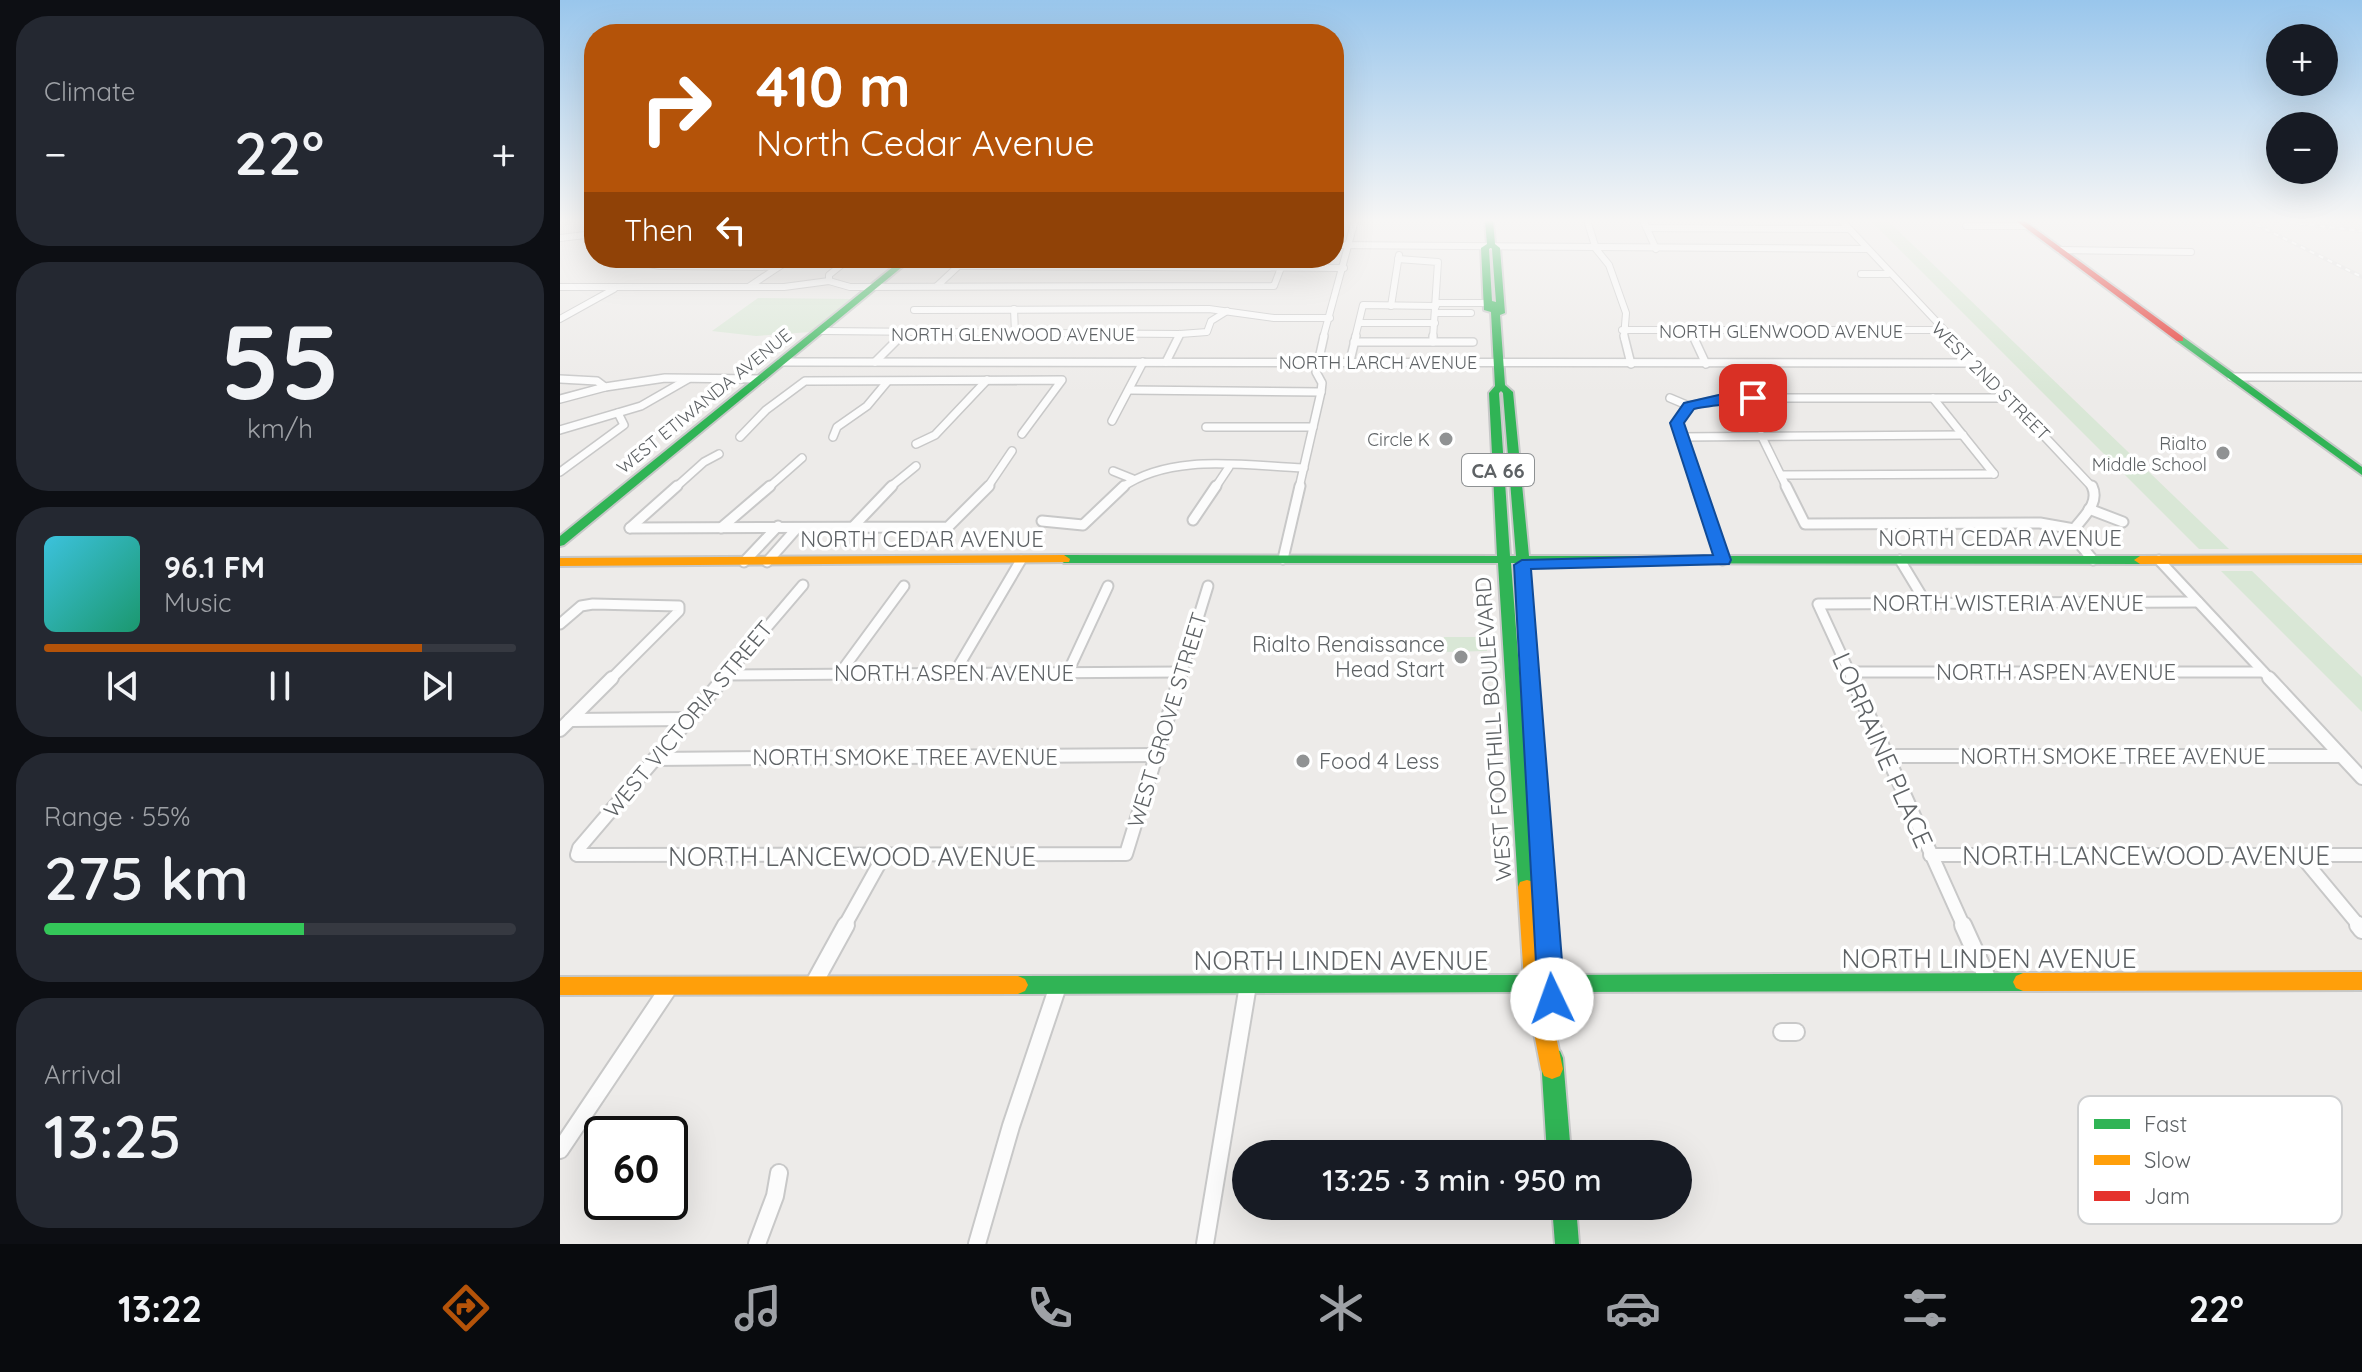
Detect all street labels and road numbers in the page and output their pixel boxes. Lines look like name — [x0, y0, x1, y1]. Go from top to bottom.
street label: WEST 2ND STREET — [1927, 317, 2055, 445]
street label: NORTH GLENWOOD AVENUE — [1659, 320, 1903, 343]
street label: WEST ETIWANDA AVENUE — [612, 323, 796, 479]
street label: NORTH GLENWOOD AVENUE — [891, 323, 1135, 346]
street label: NORTH LARCH AVENUE — [1279, 351, 1477, 374]
road number: CA 66 — [1462, 454, 1534, 486]
street label: NORTH CEDAR AVENUE — [1878, 524, 2122, 552]
street label: NORTH CEDAR AVENUE — [800, 525, 1044, 553]
street label: WEST FOOTHILL BOULEVARD — [1468, 576, 1518, 882]
street label: NORTH WISTERIA AVENUE — [1872, 589, 2144, 617]
street label: WEST GROVE STREET — [1121, 609, 1213, 831]
street label: WEST VICTORIA STREET — [597, 615, 779, 823]
street label: LORRAINE PLACE — [1825, 647, 1941, 853]
street label: NORTH ASPEN AVENUE — [1936, 658, 2176, 686]
street label: NORTH ASPEN AVENUE — [834, 659, 1074, 687]
street label: NORTH SMOKE TREE AVENUE — [1960, 742, 2266, 770]
street label: NORTH SMOKE TREE AVENUE — [752, 743, 1058, 771]
street label: NORTH LANCEWOOD AVENUE — [1962, 839, 2330, 872]
street label: NORTH LANCEWOOD AVENUE — [668, 840, 1036, 873]
street label: NORTH LINDEN AVENUE — [1842, 942, 2136, 975]
street label: NORTH LINDEN AVENUE — [1194, 944, 1488, 977]

